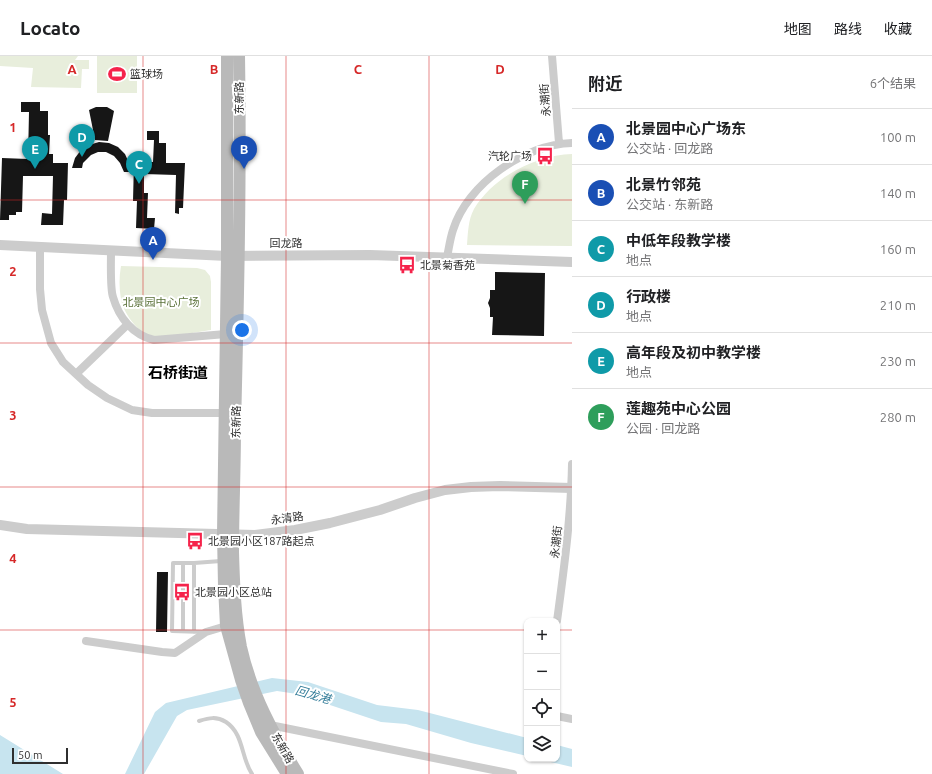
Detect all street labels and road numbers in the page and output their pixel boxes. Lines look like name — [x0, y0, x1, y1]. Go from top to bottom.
street label: 东新路 — [233, 82, 245, 115]
street label: 永潮街 — [538, 83, 552, 117]
street label: 回龙路 — [270, 237, 303, 249]
street label: 东新路 — [230, 405, 242, 439]
street label: 永清路 — [270, 510, 304, 526]
street label: 永潮街 — [548, 525, 564, 559]
street label: 东新路 — [270, 731, 296, 765]

